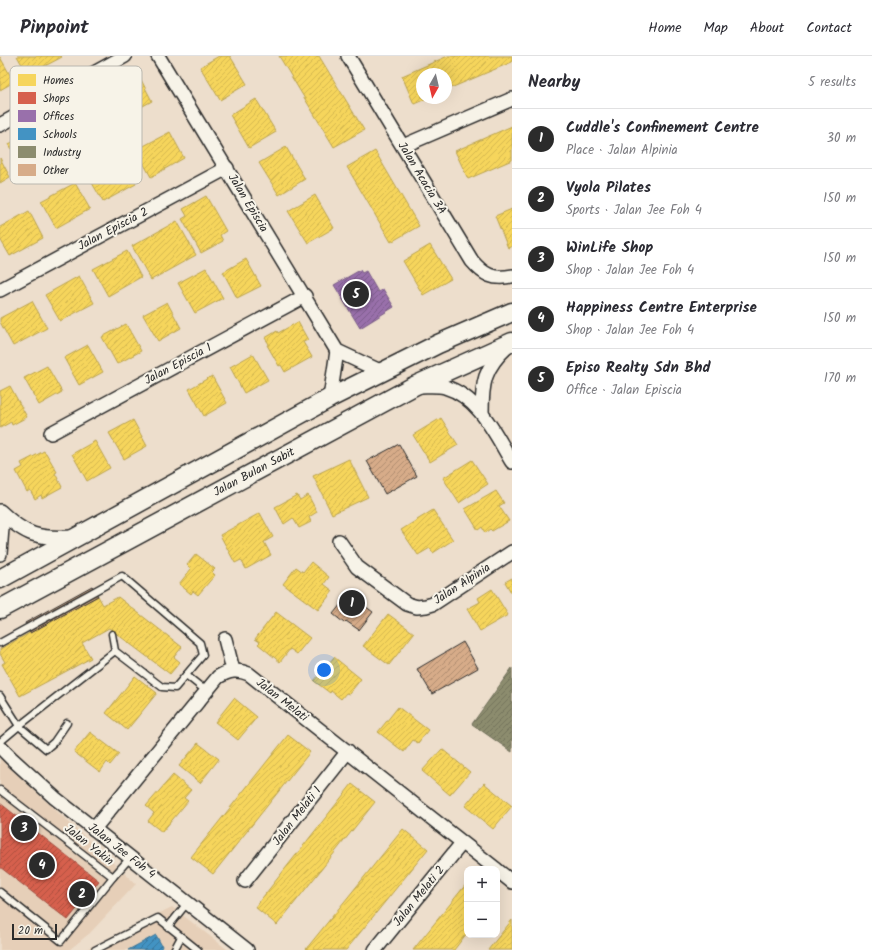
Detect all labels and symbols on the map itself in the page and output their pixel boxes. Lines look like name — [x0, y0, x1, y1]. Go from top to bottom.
legend — [10, 66, 142, 184]
north arrow — [416, 68, 452, 104]
text: Homes — [43, 72, 74, 90]
text: Shops — [43, 90, 70, 108]
text: Offices — [43, 108, 75, 126]
text: Schools — [43, 126, 77, 144]
street label: Jalan Acacia 3A — [393, 138, 451, 218]
text: Industry — [43, 144, 82, 162]
text: Other — [43, 162, 70, 180]
street label: Jalan Episcia — [223, 170, 273, 236]
street label: Jalan Episcia 2 — [74, 202, 152, 256]
pin: 5 — [343, 279, 369, 309]
street label: Jalan Episcia 1 — [141, 338, 215, 390]
street label: Jalan Bulan Sabit — [210, 442, 299, 502]
street label: Jalan Alpinia — [430, 558, 495, 610]
pin: 1 — [339, 588, 365, 618]
your location — [314, 660, 334, 680]
street label: Jalan Melati — [252, 673, 313, 727]
street label: Jalan Melati 1 — [268, 782, 326, 850]
pin: 3 — [11, 813, 37, 843]
street label: Jalan Jee Foh 4 — [84, 818, 160, 884]
street label: Jalan Yakin — [60, 820, 118, 870]
pin: 4 — [29, 850, 55, 880]
street label: Jalan Melati 2 — [388, 861, 450, 931]
pin: 2 — [69, 879, 95, 909]
scale bar — [12, 922, 57, 941]

